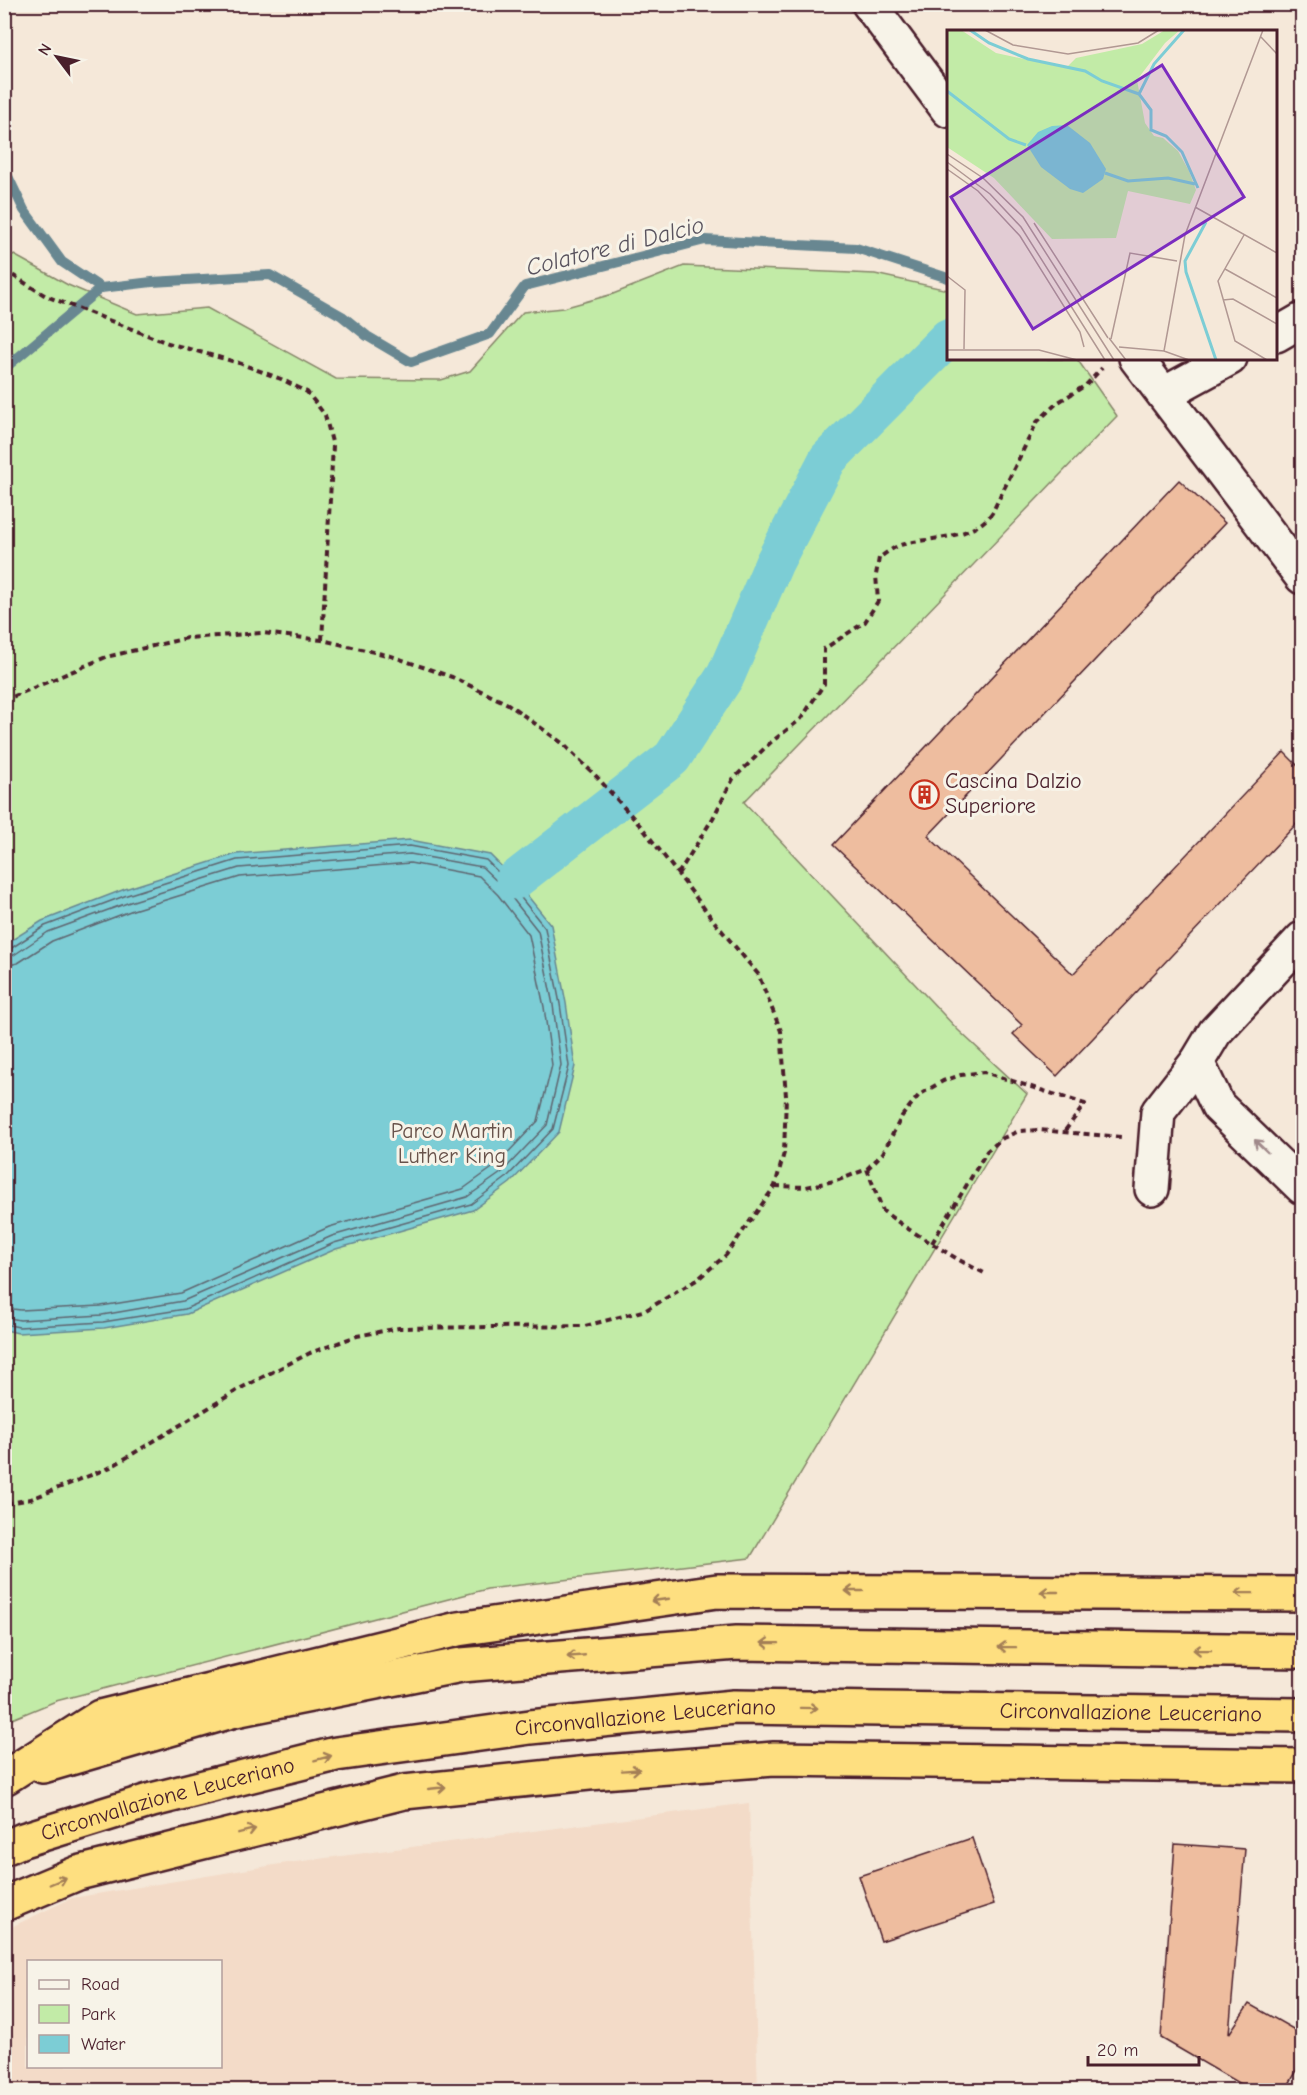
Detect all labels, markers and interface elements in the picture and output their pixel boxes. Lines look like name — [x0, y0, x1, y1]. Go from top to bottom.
north arrow — [27, 27, 87, 87]
inset map — [947, 30, 1277, 360]
text: N — [35, 40, 56, 59]
water label: Colatore di Dalcio — [523, 210, 707, 282]
place label: Cascina Dalzio Superiore — [945, 768, 1082, 819]
building icon: Cascina Dalzio Superiore — [908, 778, 940, 810]
park label: Parco Martin Luther King — [391, 1118, 513, 1169]
one-way arrow — [1253, 1139, 1268, 1153]
one-way arrow — [845, 1585, 865, 1597]
one-way arrow — [1040, 1586, 1060, 1598]
one-way arrow — [1235, 1587, 1255, 1599]
one-way arrow — [650, 1594, 670, 1605]
one-way arrow — [761, 1637, 781, 1649]
one-way arrow — [998, 1641, 1018, 1653]
one-way arrow — [1193, 1644, 1213, 1655]
one-way arrow — [566, 1651, 586, 1662]
street label: Circonvallazione Leuceriano — [513, 1694, 776, 1742]
street label: Circonvallazione Leuceriano — [999, 1698, 1262, 1727]
one-way arrow — [798, 1702, 818, 1714]
one-way arrow — [313, 1751, 332, 1763]
street label: Circonvallazione Leuceriano — [37, 1752, 297, 1847]
one-way arrow — [620, 1764, 640, 1775]
one-way arrow — [426, 1782, 446, 1793]
one-way arrow — [237, 1825, 256, 1836]
one-way arrow — [49, 1875, 67, 1886]
legend — [27, 1960, 222, 2068]
text: Road — [81, 1974, 120, 1995]
text: Park — [81, 2004, 116, 2025]
scale bar — [1088, 2029, 1199, 2067]
text: Water — [81, 2034, 126, 2055]
text: 20 m — [1097, 2040, 1138, 2061]

